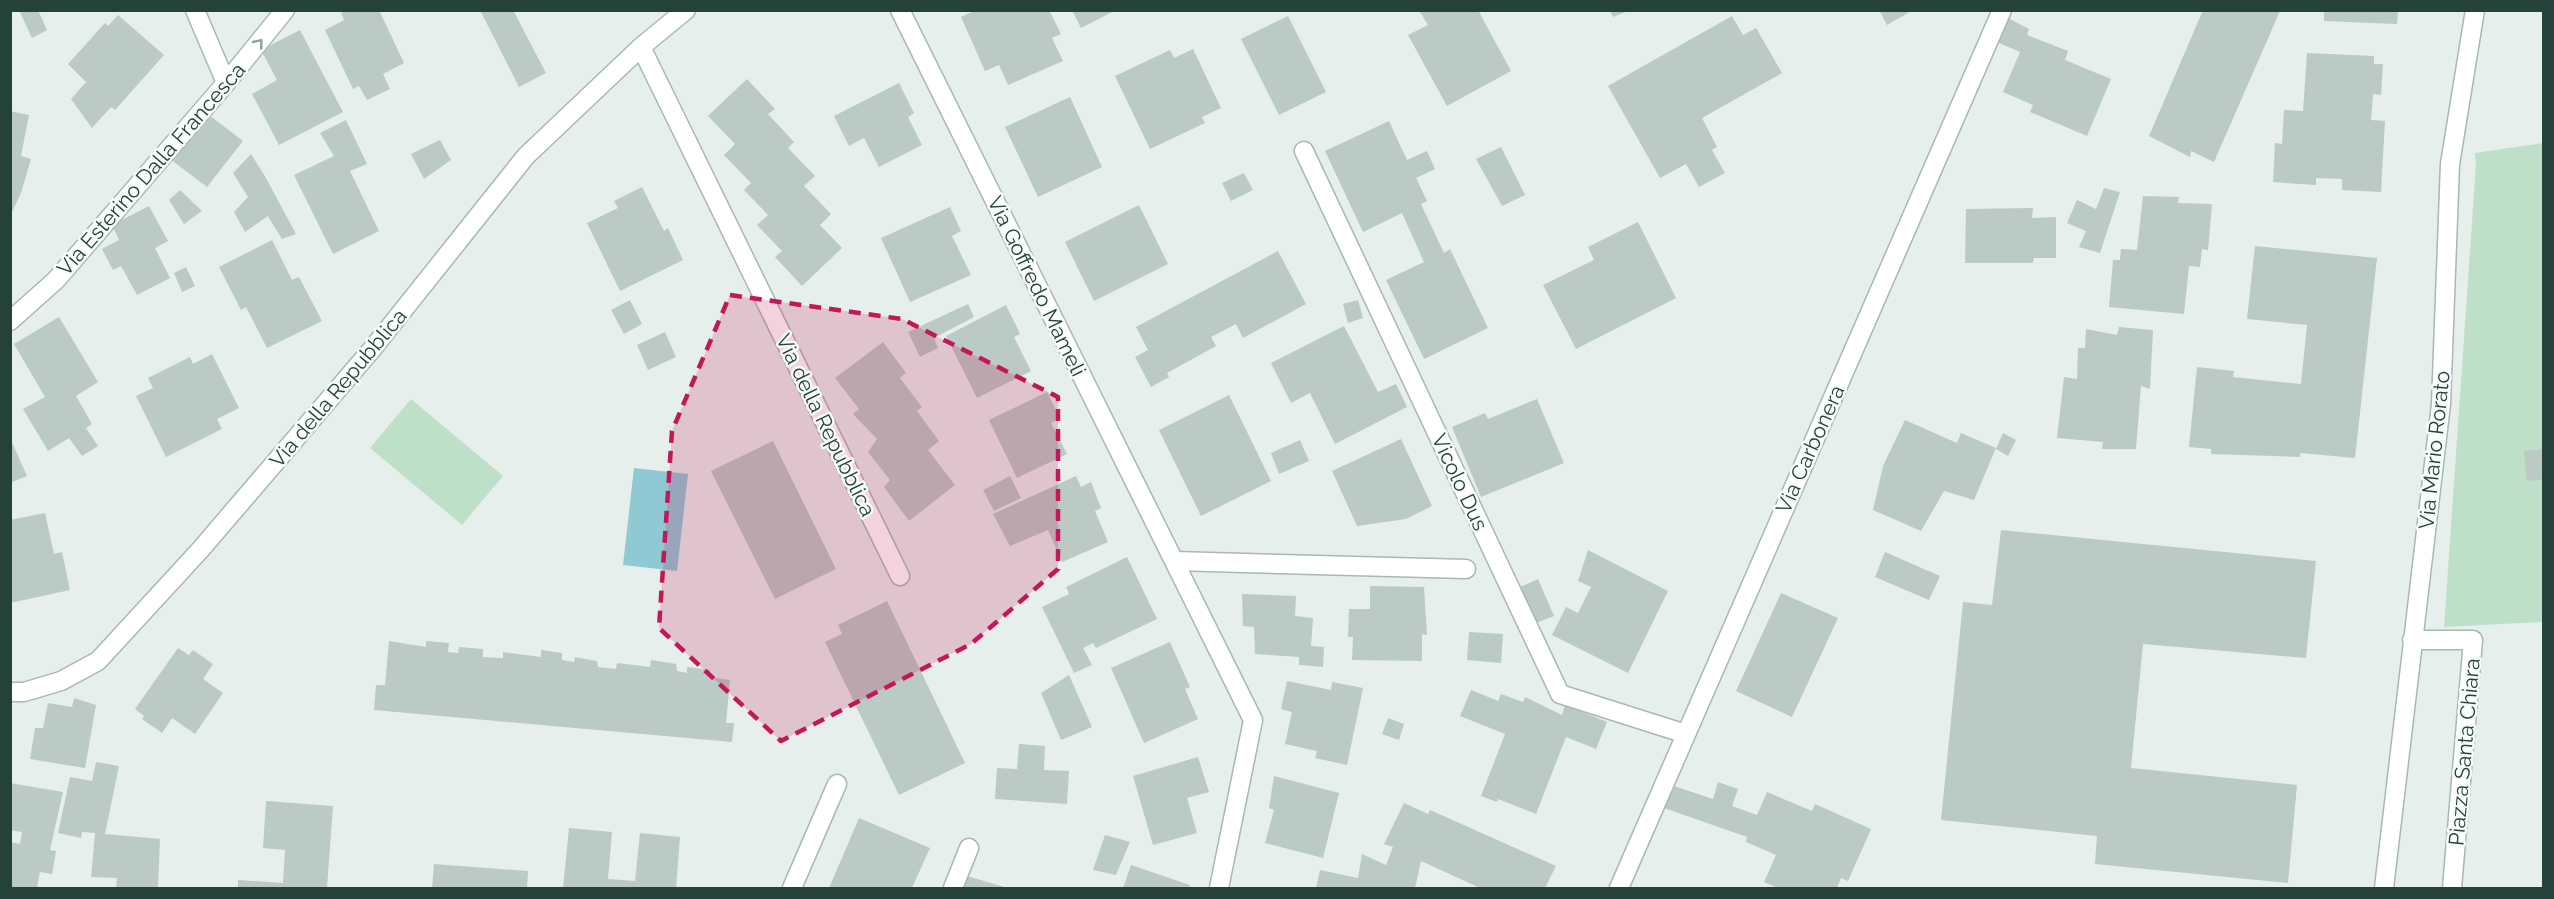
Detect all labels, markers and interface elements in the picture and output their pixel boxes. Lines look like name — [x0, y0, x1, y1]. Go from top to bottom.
one-way arrow — [252, 38, 263, 49]
street label: Via Esterino Dalla Francesca — [52, 57, 250, 281]
street label: Via Goffredo Mameli — [983, 192, 1091, 380]
street label: Via della Repubblica — [264, 304, 412, 472]
street label: Via della Repubblica — [771, 330, 881, 520]
street label: Via Mario Rorato — [2413, 370, 2455, 530]
street label: Via Carbonera — [1771, 381, 1849, 517]
street label: Vicolo Dus — [1427, 430, 1493, 534]
street label: Piazza Santa Chiara — [2443, 657, 2485, 847]

